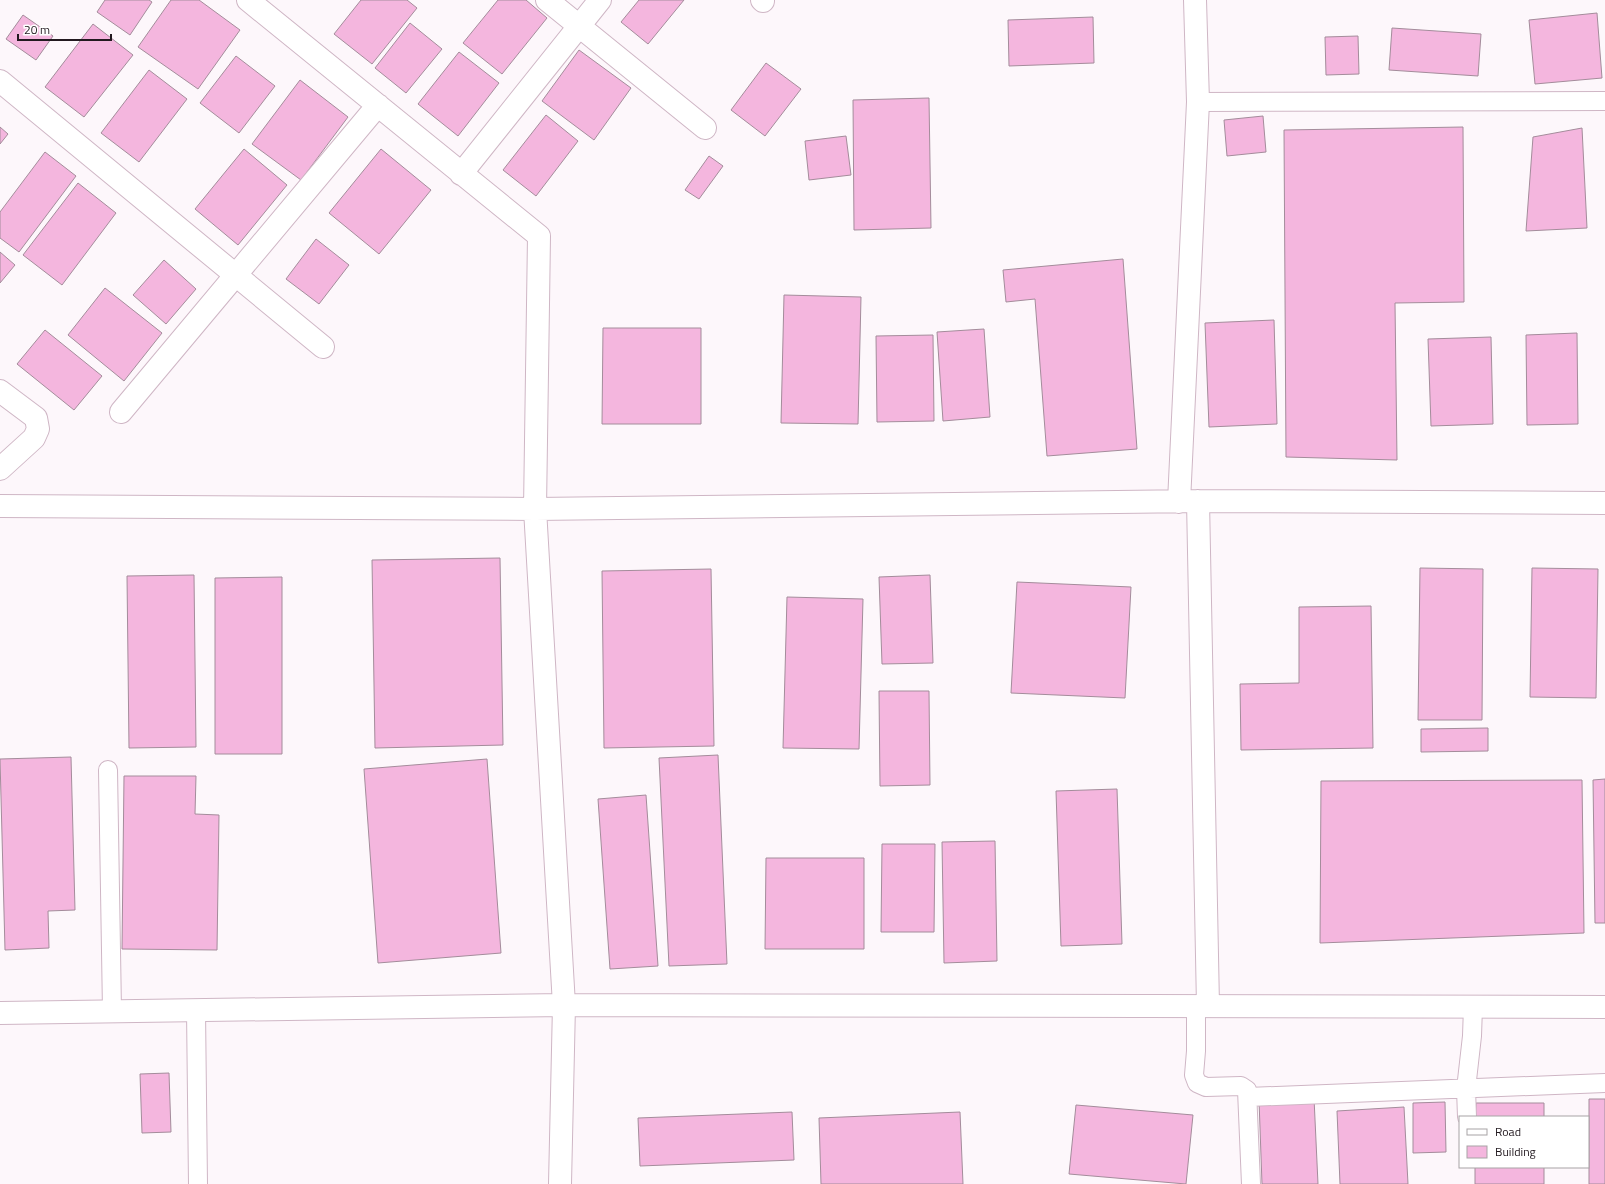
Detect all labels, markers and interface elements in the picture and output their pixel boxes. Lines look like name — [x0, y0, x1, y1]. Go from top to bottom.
scale bar — [18, 16, 111, 42]
text: 20 m — [24, 20, 50, 39]
legend — [1459, 1116, 1589, 1168]
text: Road — [1495, 1122, 1521, 1141]
text: Building — [1495, 1142, 1536, 1161]

